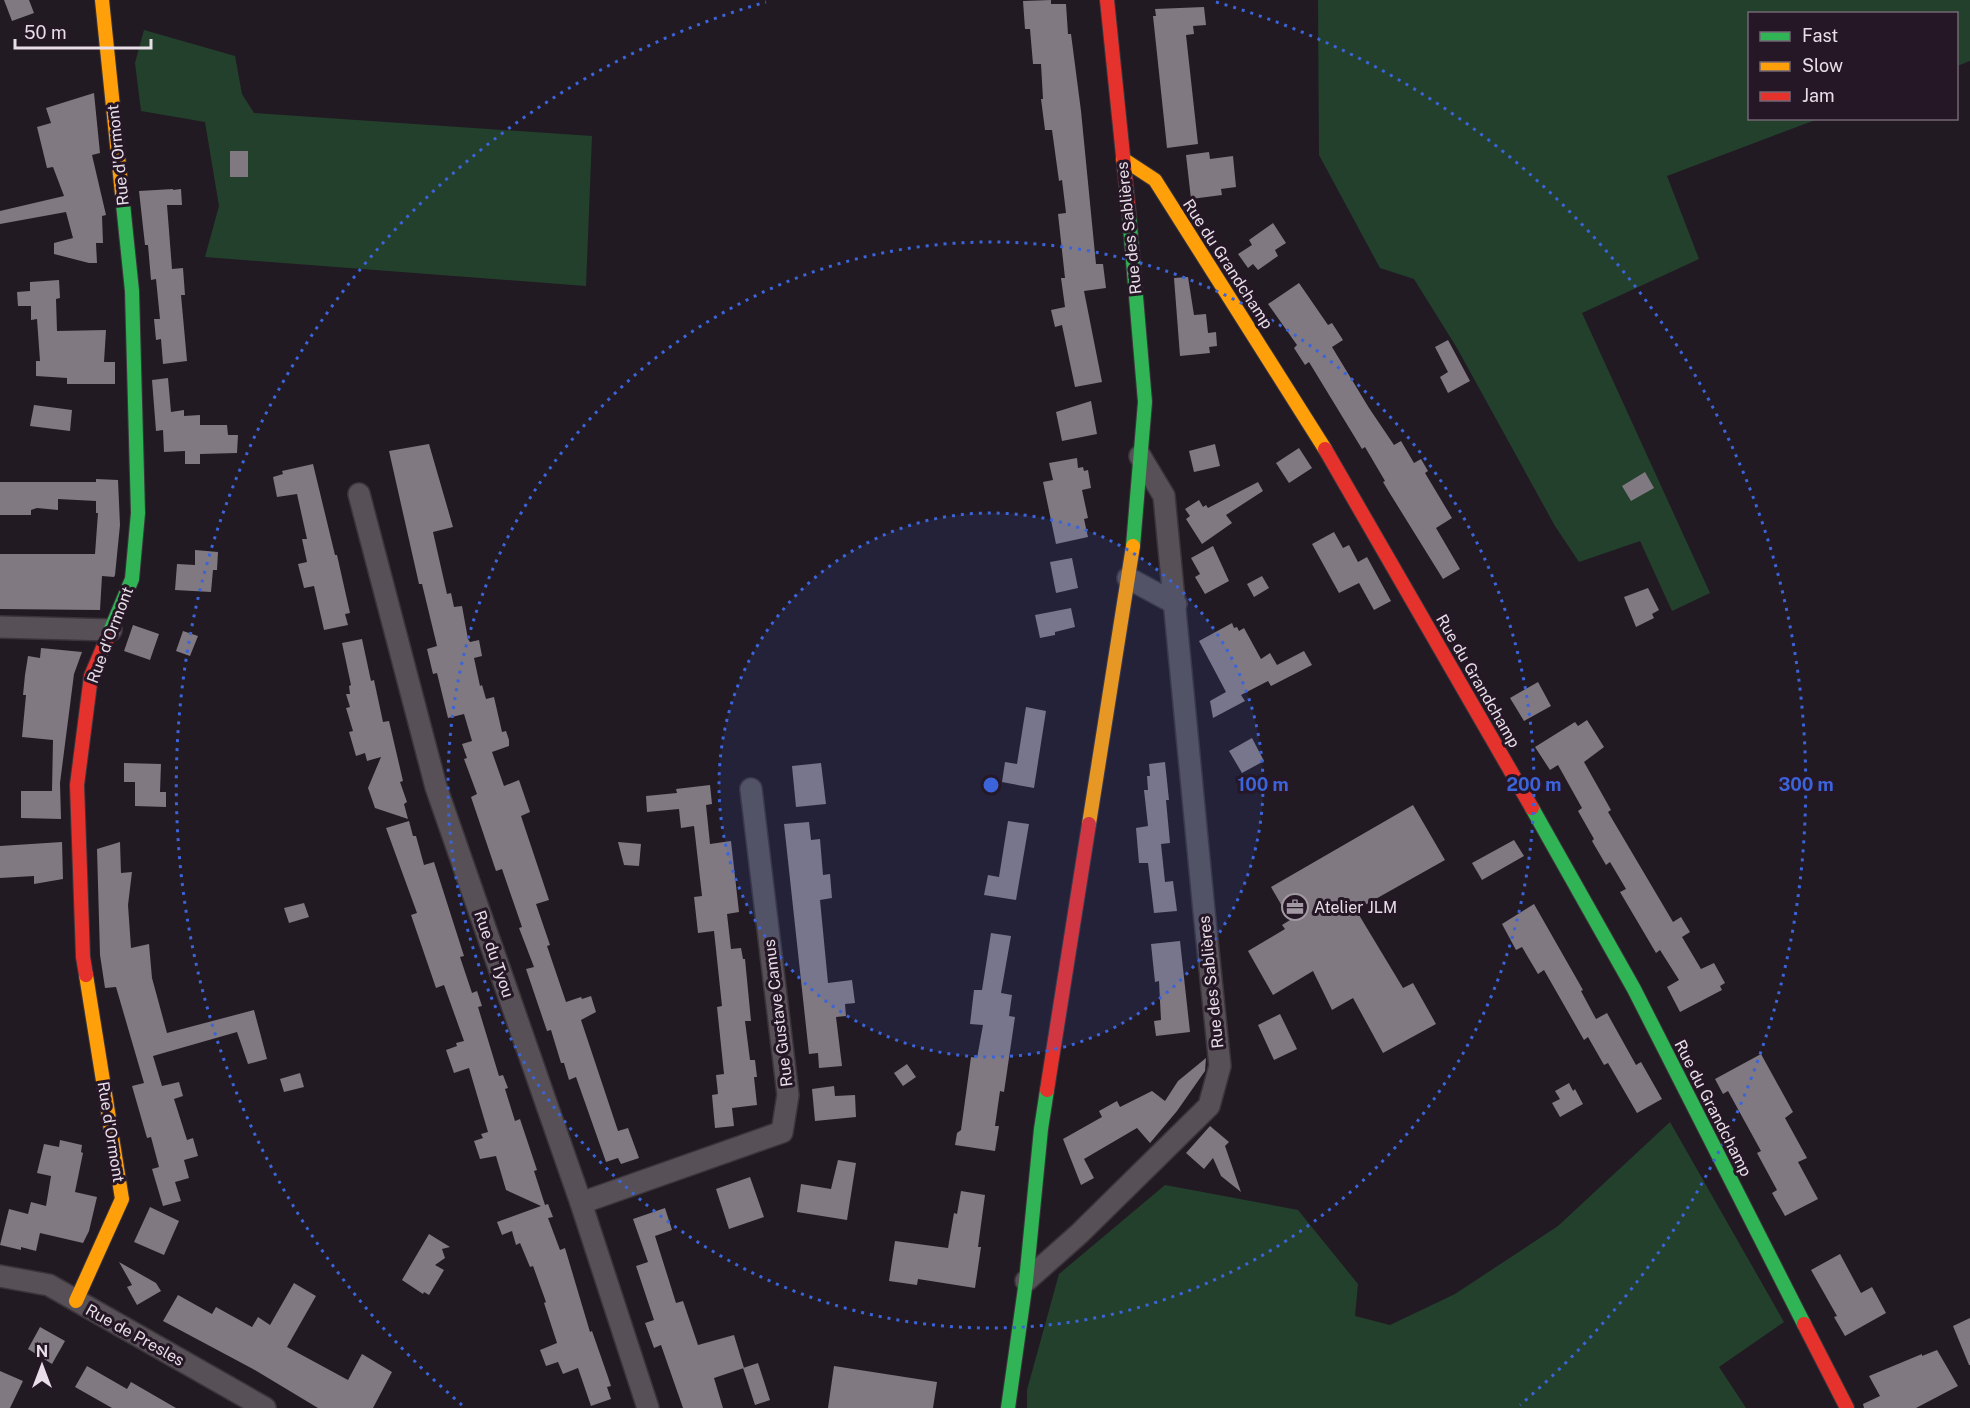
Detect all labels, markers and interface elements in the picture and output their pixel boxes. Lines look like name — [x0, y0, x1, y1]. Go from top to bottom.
scale bar — [15, 12, 152, 50]
legend — [1748, 12, 1958, 120]
text: 50 m — [24, 22, 67, 43]
text: Fast — [1802, 25, 1838, 46]
text: Slow — [1802, 55, 1843, 76]
text: Jam — [1802, 85, 1835, 106]
street label: Rue d'Ormont — [103, 103, 133, 207]
street label: Rue des Sablières — [1113, 161, 1145, 295]
street label: Rue du Grandchamp — [1179, 196, 1277, 332]
street label: Rue d'Ormont — [83, 584, 137, 686]
street label: Rue du Grandchamp — [1432, 611, 1524, 751]
text: 100 m — [1237, 774, 1289, 795]
text: 200 m — [1507, 774, 1561, 795]
text: 300 m — [1778, 774, 1834, 795]
centre of rings — [981, 775, 1001, 795]
office icon: Atelier JLM — [1280, 892, 1310, 922]
place label: Atelier JLM — [1314, 898, 1397, 917]
street label: Rue du Tyou — [470, 908, 518, 1000]
street label: Rue des Sablières — [1195, 915, 1227, 1049]
street label: Rue Gustave Camus — [760, 938, 796, 1088]
street label: Rue du Grandchamp — [1670, 1037, 1756, 1179]
street label: Rue d'Ormont — [94, 1080, 128, 1184]
street label: Rue de Presles — [82, 1300, 188, 1370]
north arrow — [12, 1336, 72, 1396]
text: N — [36, 1342, 48, 1361]

